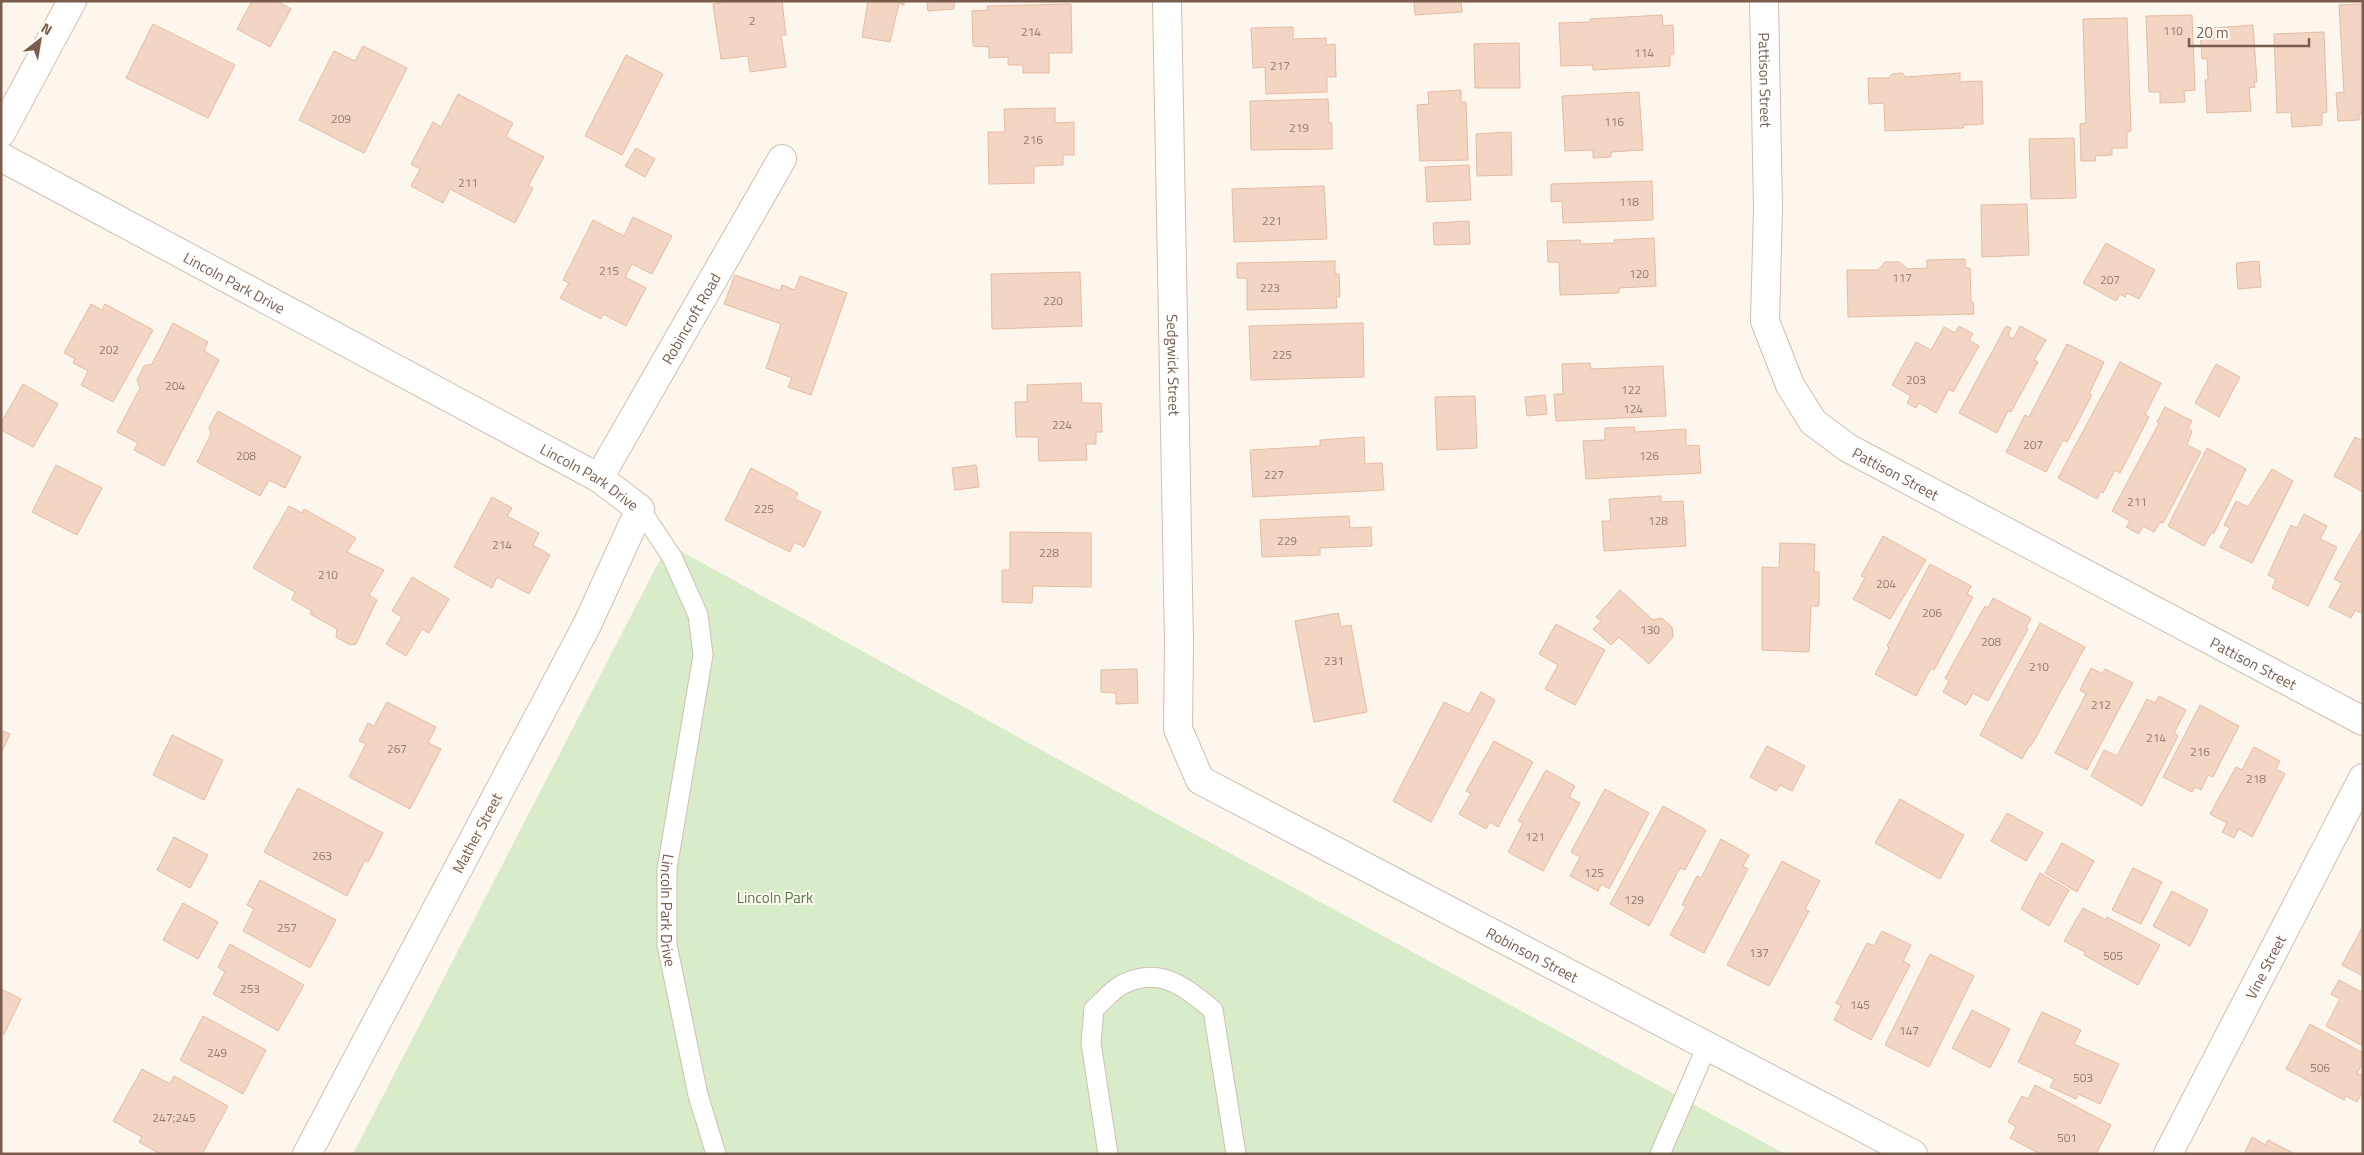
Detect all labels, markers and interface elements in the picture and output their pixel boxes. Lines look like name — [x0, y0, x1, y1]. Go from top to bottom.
house number: 2 — [749, 11, 755, 30]
north arrow — [15, 15, 65, 65]
scale bar — [2189, 15, 2309, 47]
text: N — [37, 17, 57, 40]
house number: 110 — [2163, 21, 2183, 40]
text: 20 m — [2196, 21, 2229, 44]
house number: 214 — [1021, 22, 1041, 41]
street label: Pattison Street — [1753, 32, 1778, 129]
house number: 114 — [1634, 43, 1654, 62]
house number: 217 — [1270, 56, 1290, 75]
house number: 209 — [331, 109, 351, 128]
house number: 116 — [1604, 112, 1624, 131]
house number: 219 — [1289, 118, 1309, 137]
house number: 216 — [1023, 130, 1043, 149]
house number: 211 — [458, 173, 478, 192]
house number: 118 — [1619, 192, 1639, 211]
house number: 221 — [1262, 211, 1282, 230]
street label: Lincoln Park Drive — [179, 246, 290, 319]
house number: 215 — [599, 261, 619, 280]
house number: 120 — [1629, 264, 1649, 283]
house number: 117 — [1892, 268, 1912, 287]
street label: Robincroft Road — [655, 269, 726, 368]
house number: 207 — [2100, 270, 2120, 289]
house number: 223 — [1260, 278, 1280, 297]
house number: 220 — [1043, 291, 1063, 310]
street label: Sedgwick Street — [1161, 314, 1186, 417]
house number: 202 — [99, 340, 119, 359]
house number: 225 — [1272, 345, 1292, 364]
house number: 203 — [1906, 370, 1926, 389]
house number: 204 — [165, 376, 185, 395]
house number: 122 — [1621, 380, 1641, 399]
house number: 124 — [1623, 399, 1643, 418]
house number: 224 — [1052, 415, 1072, 434]
house number: 207 — [2023, 435, 2043, 454]
street label: Lincoln Park Drive — [536, 437, 644, 516]
street label: Pattison Street — [1848, 441, 1944, 506]
house number: 208 — [236, 446, 256, 465]
house number: 126 — [1639, 446, 1659, 465]
house number: 227 — [1264, 465, 1284, 484]
house number: 211 — [2127, 492, 2147, 511]
house number: 225 — [754, 499, 774, 518]
house number: 128 — [1648, 511, 1668, 530]
house number: 229 — [1277, 531, 1297, 550]
house number: 214 — [492, 535, 512, 554]
house number: 228 — [1039, 543, 1059, 562]
house number: 210 — [318, 565, 338, 584]
house number: 204 — [1876, 574, 1896, 593]
house number: 206 — [1922, 603, 1942, 622]
house number: 130 — [1640, 620, 1660, 639]
street label: Pattison Street — [2206, 631, 2302, 696]
house number: 208 — [1981, 632, 2001, 651]
house number: 231 — [1324, 651, 1344, 670]
house number: 210 — [2029, 657, 2049, 676]
house number: 212 — [2091, 695, 2111, 714]
house number: 214 — [2146, 728, 2166, 747]
house number: 267 — [387, 739, 407, 758]
house number: 216 — [2190, 742, 2210, 761]
house number: 218 — [2246, 769, 2266, 788]
street label: Mather Street — [446, 788, 508, 877]
house number: 121 — [1525, 827, 1545, 846]
house number: 263 — [312, 846, 332, 865]
street label: Lincoln Park Drive — [655, 852, 683, 969]
house number: 125 — [1584, 863, 1604, 882]
park label: Lincoln Park — [737, 886, 813, 909]
house number: 129 — [1624, 890, 1644, 909]
house number: 257 — [277, 918, 297, 937]
street label: Robinson Street — [1482, 921, 1583, 988]
street label: Vine Street — [2239, 930, 2292, 1003]
house number: 137 — [1749, 943, 1769, 962]
house number: 505 — [2103, 946, 2123, 965]
house number: 253 — [240, 979, 260, 998]
house number: 145 — [1850, 995, 1870, 1014]
house number: 147 — [1899, 1021, 1919, 1040]
house number: 249 — [207, 1043, 227, 1062]
house number: 506 — [2310, 1058, 2330, 1077]
house number: 503 — [2073, 1068, 2093, 1087]
house number: 247;245 — [152, 1108, 196, 1127]
house number: 501 — [2057, 1128, 2077, 1147]

